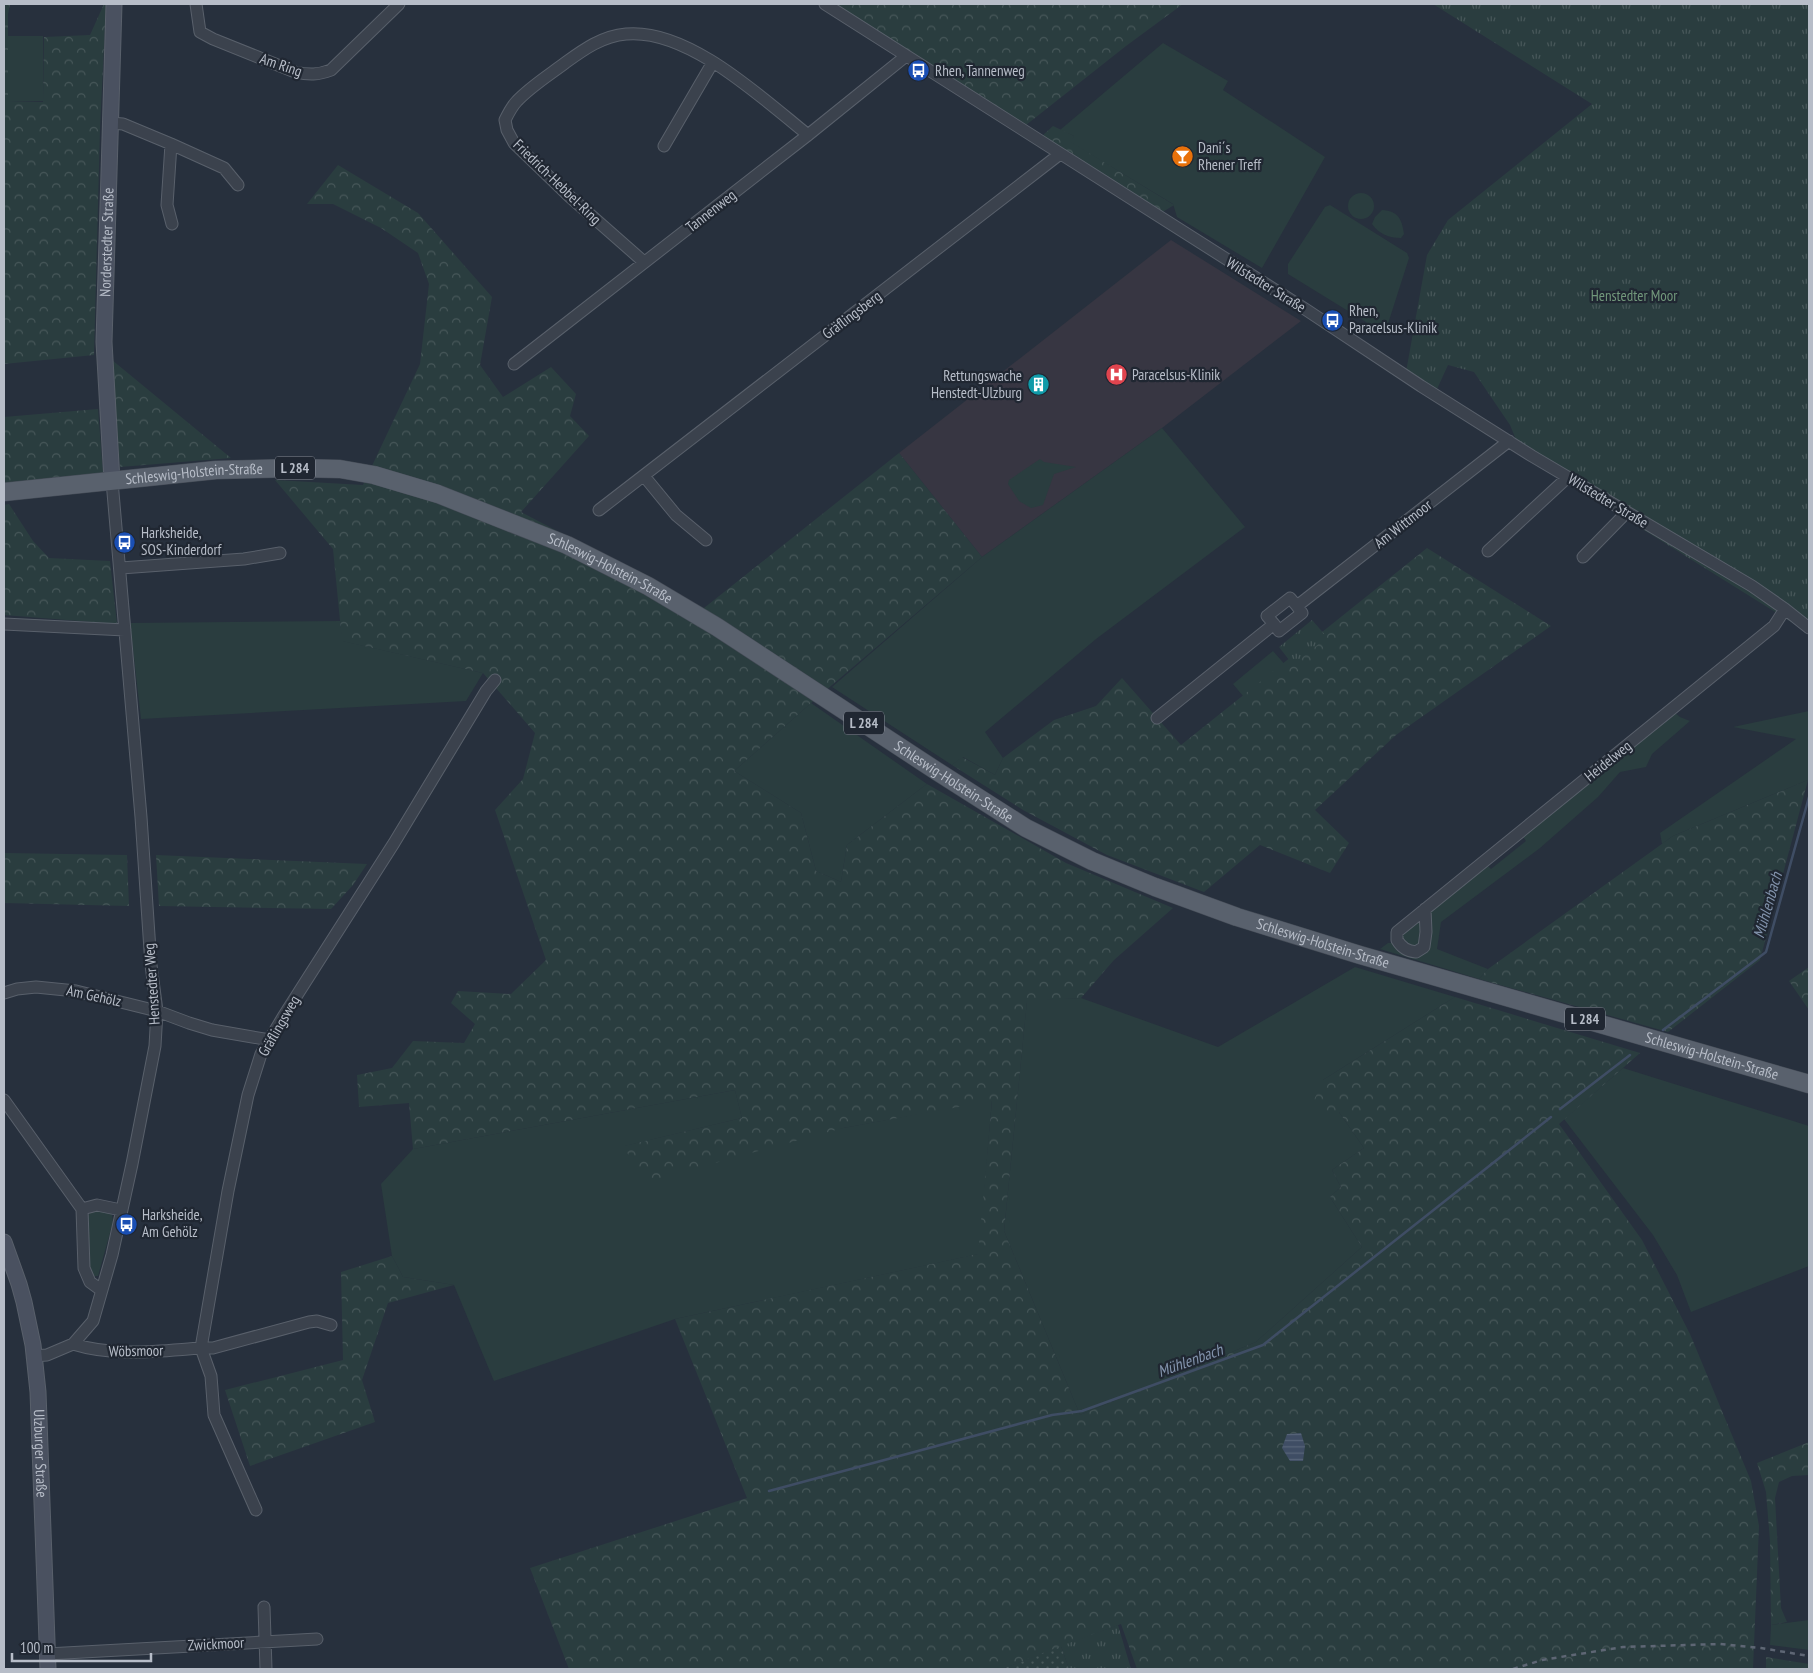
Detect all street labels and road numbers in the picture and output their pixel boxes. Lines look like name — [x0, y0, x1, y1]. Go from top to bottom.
street label: Am Ring — [257, 48, 305, 81]
street label: Friedrich-Hebbel-Ring — [509, 135, 605, 228]
street label: Tannenweg — [682, 185, 740, 236]
street label: Norderstedter Straße — [95, 187, 118, 297]
street label: Wilstedter Straße — [1223, 253, 1310, 317]
street label: Gräflingsberg — [818, 286, 885, 343]
road number: L 284 — [275, 456, 315, 479]
street label: Schleswig-Holstein-Straße — [124, 459, 263, 488]
street label: Wilstedter Straße — [1565, 469, 1652, 532]
street label: Am Wittmoor — [1370, 495, 1436, 552]
street label: Schleswig-Holstein-Straße — [545, 528, 676, 608]
road number: L 284 — [844, 711, 884, 734]
street label: Schleswig-Holstein-Straße — [891, 736, 1017, 827]
street label: Heidelweg — [1580, 736, 1635, 785]
street label: Schleswig-Holstein-Straße — [1254, 914, 1392, 972]
street label: Henstedter Weg — [139, 943, 164, 1026]
street label: Am Gehölz — [65, 980, 123, 1011]
street label: Gräflingsweg — [254, 992, 304, 1060]
road number: L 284 — [1565, 1008, 1605, 1030]
street label: Schleswig-Holstein-Straße — [1643, 1027, 1781, 1084]
street label: Wöbsmoor — [109, 1341, 164, 1360]
street label: Ulzburger Straße — [30, 1409, 52, 1498]
street label: Zwickmoor — [187, 1632, 246, 1654]

